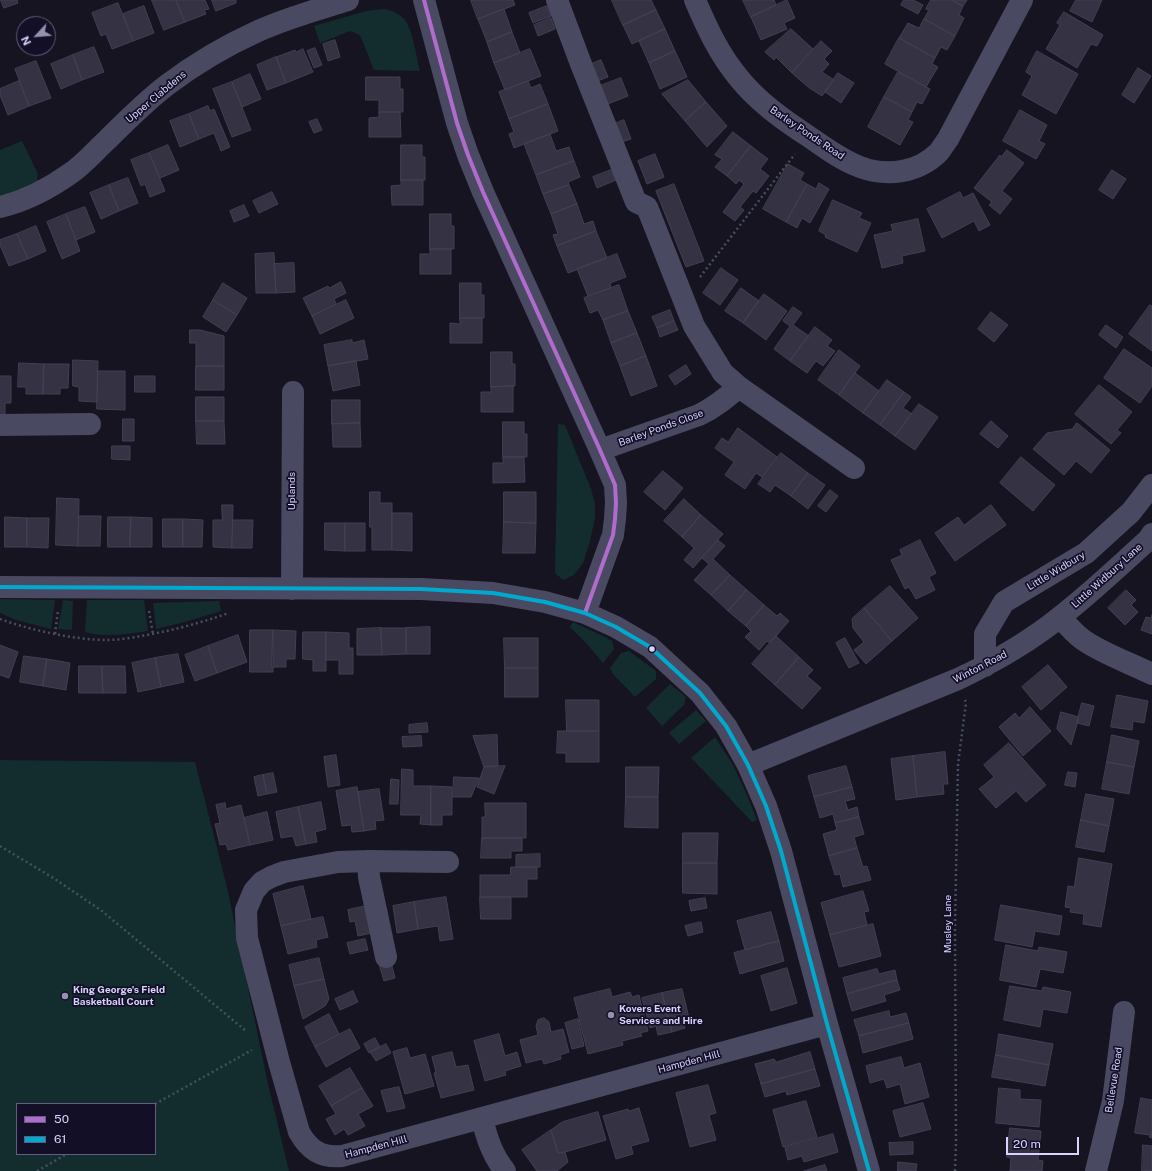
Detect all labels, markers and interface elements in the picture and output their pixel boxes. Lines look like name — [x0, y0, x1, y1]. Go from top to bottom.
north arrow — [16, 16, 56, 56]
text: N — [19, 34, 33, 47]
street label: Upper Clabdens — [124, 68, 188, 126]
street label: Barley Ponds Road — [768, 104, 846, 162]
street label: Barley Ponds Close — [617, 407, 705, 449]
street label: Uplands — [286, 472, 298, 510]
street label: Little Widbury Lane — [1069, 541, 1145, 611]
street label: Little Widbury — [1025, 549, 1087, 593]
unlabelled marker — [647, 644, 657, 654]
street label: Winton Road — [951, 648, 1009, 686]
street label: Musley Lane — [942, 895, 954, 953]
place label: King George's Field Basketball Court — [73, 984, 165, 1008]
marker: King George's Field Basketball Court — [60, 991, 70, 1001]
place label: Kovers Event Services and Hire — [619, 1003, 703, 1026]
marker: Kovers Event Services and Hire — [606, 1010, 616, 1020]
street label: Bellevue Road — [1103, 1046, 1125, 1114]
street label: Hampden Hill — [657, 1048, 721, 1076]
legend — [16, 1103, 156, 1155]
text: 50 — [54, 1112, 69, 1126]
scale bar — [1008, 1129, 1081, 1155]
text: 61 — [54, 1132, 66, 1146]
street label: Hampden Hill — [344, 1133, 408, 1161]
text: 20 m — [1013, 1137, 1041, 1151]

